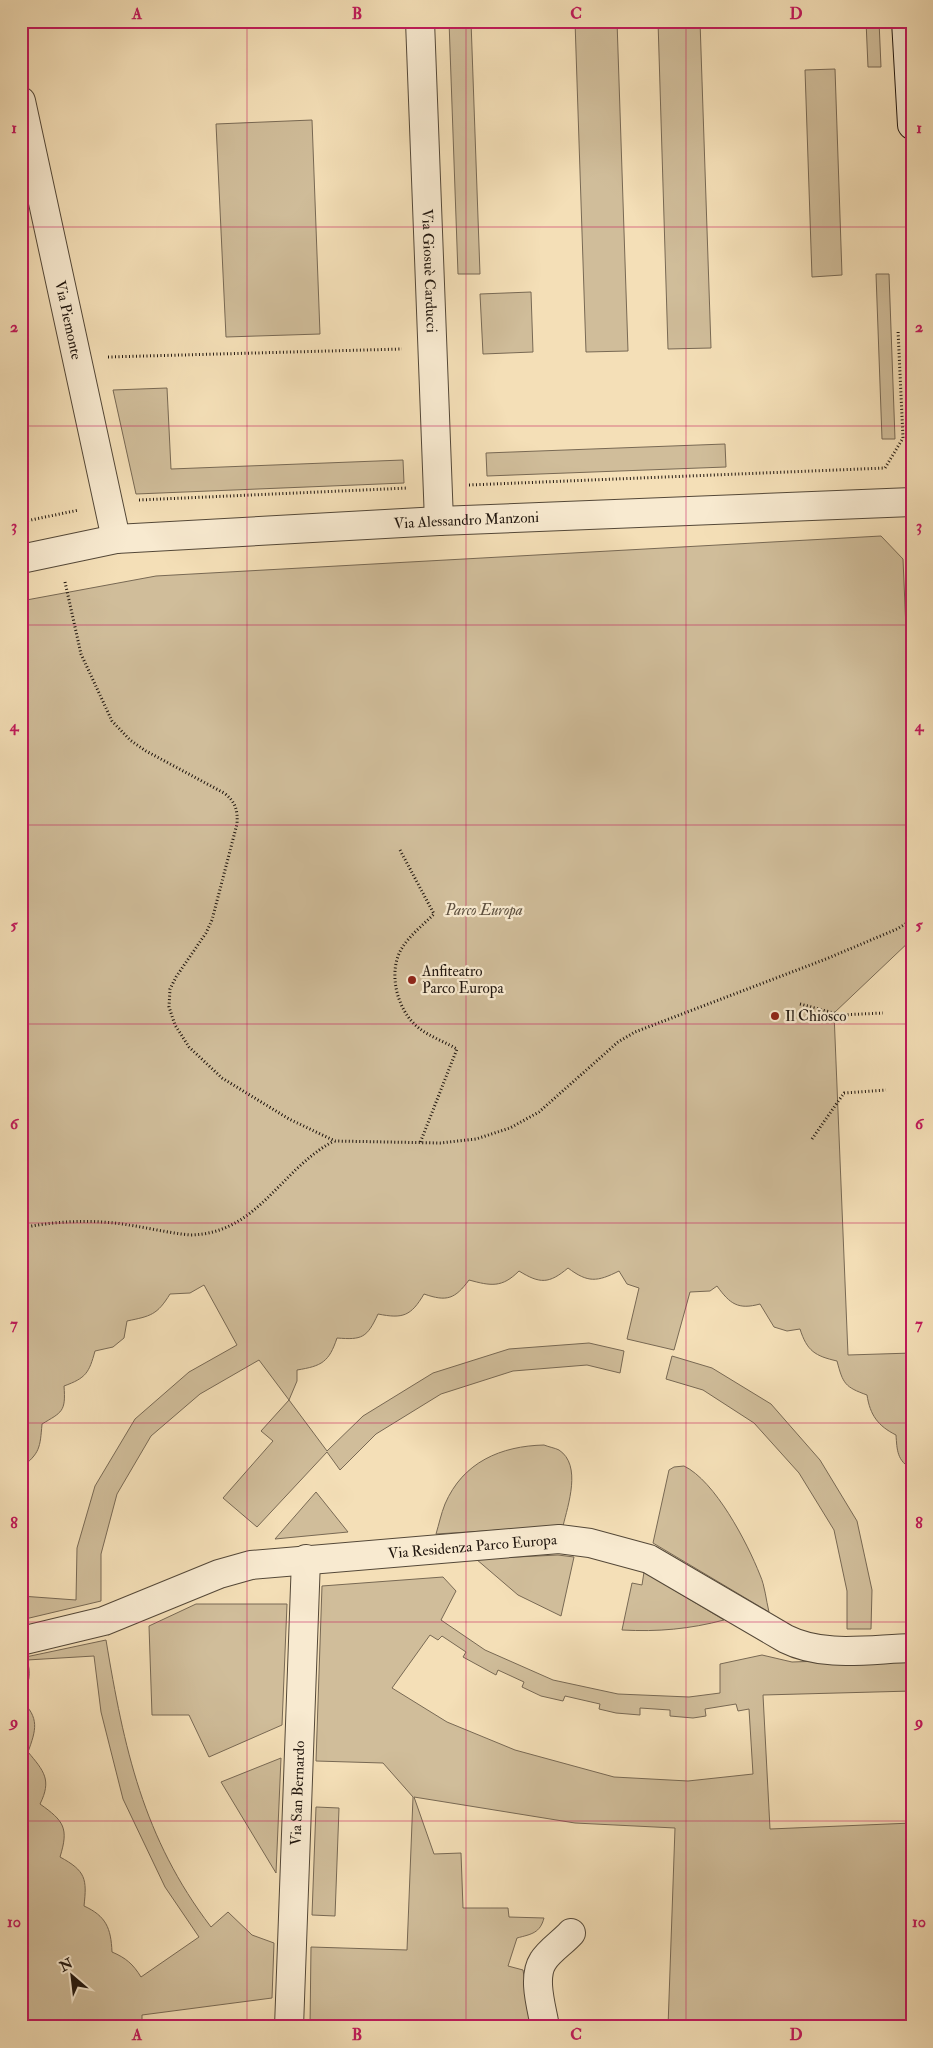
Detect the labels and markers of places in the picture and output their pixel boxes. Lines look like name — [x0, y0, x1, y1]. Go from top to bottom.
place label: Anfiteatro Parco Europa — [421, 962, 504, 999]
marker: Anfiteatro Parco Europa — [406, 974, 418, 986]
place label: Il Chiosco — [785, 1007, 846, 1026]
marker: Il Chiosco — [769, 1010, 781, 1022]

